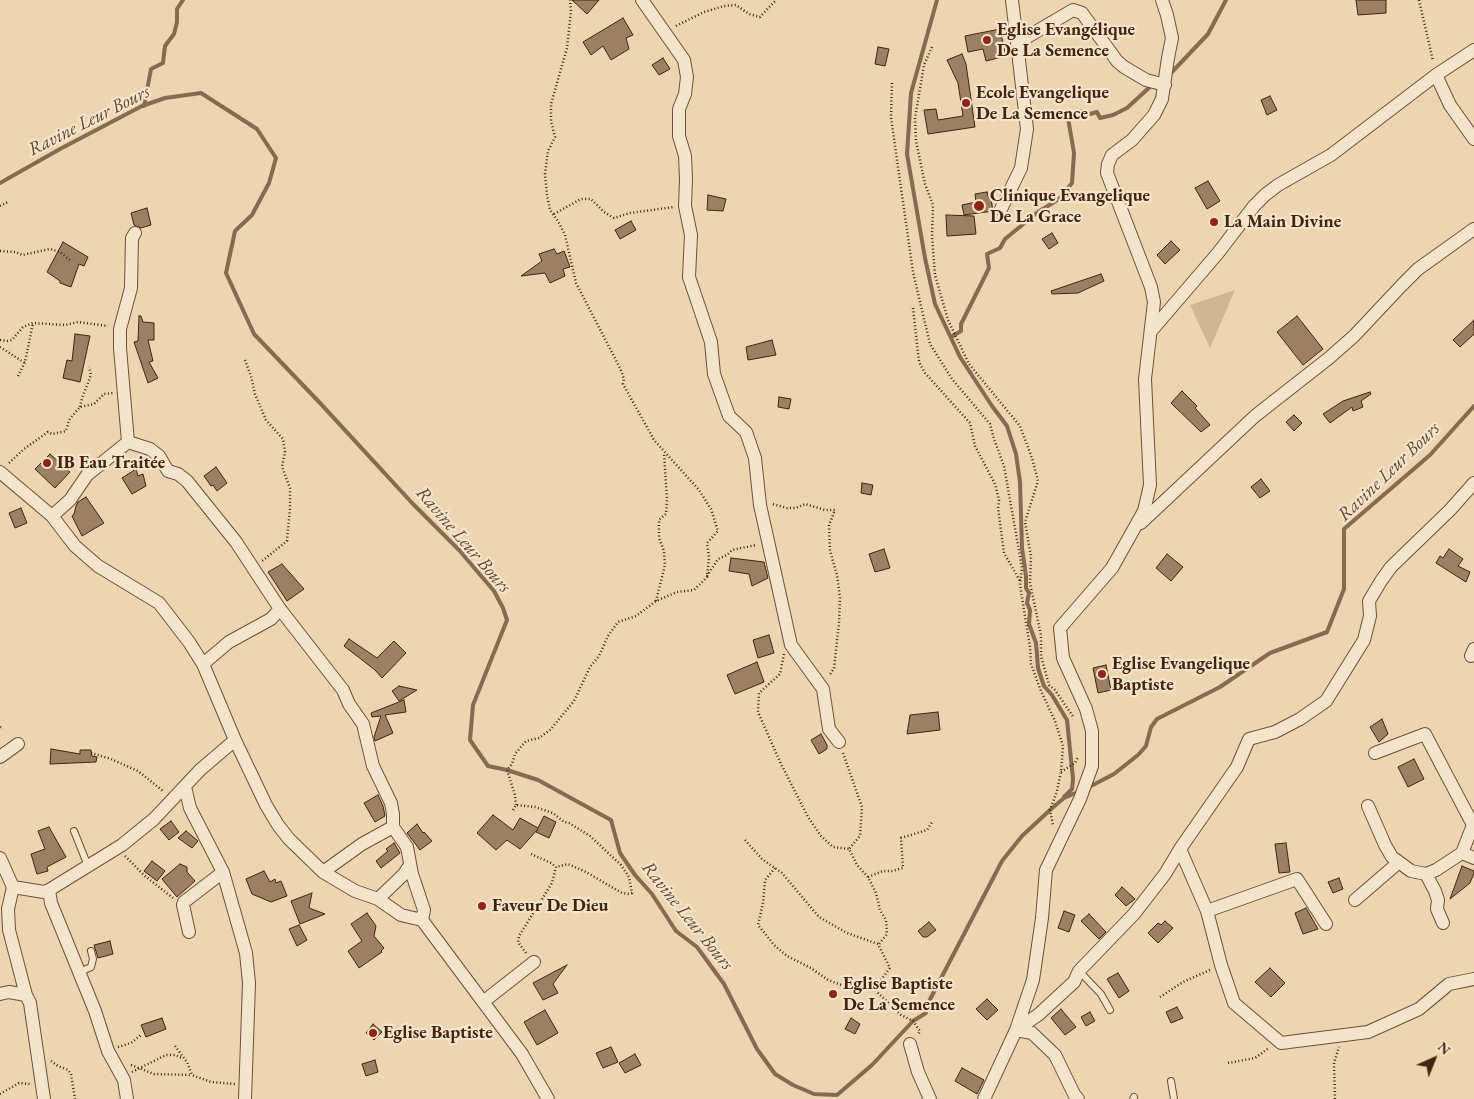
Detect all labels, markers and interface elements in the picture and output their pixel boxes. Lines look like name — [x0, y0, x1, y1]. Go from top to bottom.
place label: Eglise Evangélique De La Semence — [997, 19, 1135, 62]
marker: Eglise Evangélique De La Semence — [981, 34, 993, 46]
water label: Ravine Leur Bours — [24, 81, 154, 161]
place label: Ecole Evangelique De La Semence — [976, 82, 1109, 125]
marker: Ecole Evangelique De La Semence — [960, 97, 972, 109]
place label: Clinique Evangelique De La Grace — [990, 185, 1150, 228]
marker: Clinique Evangelique De La Grace — [972, 199, 986, 213]
place label: La Main Divine — [1224, 211, 1341, 233]
marker: La Main Divine — [1208, 216, 1220, 228]
water label: Ravine Leur Bours — [1333, 417, 1445, 527]
place label: IB Eau Traitée — [57, 452, 165, 474]
marker: IB Eau Traitée — [41, 457, 53, 469]
water label: Ravine Leur Bours — [411, 482, 515, 598]
place label: Eglise Evangelique Baptiste — [1112, 653, 1250, 696]
marker: Eglise Evangelique Baptiste — [1096, 668, 1108, 680]
water label: Ravine Leur Bours — [636, 857, 738, 975]
place label: Faveur De Dieu — [492, 895, 609, 917]
marker: Faveur De Dieu — [476, 900, 488, 912]
place label: Eglise Baptiste De La Semence — [843, 973, 955, 1016]
marker: Eglise Baptiste De La Semence — [827, 988, 839, 1000]
place label: Eglise Baptiste — [383, 1022, 493, 1044]
marker: Eglise Baptiste — [367, 1027, 379, 1039]
north arrow — [1409, 1034, 1459, 1084]
text: N — [1434, 1038, 1455, 1059]

